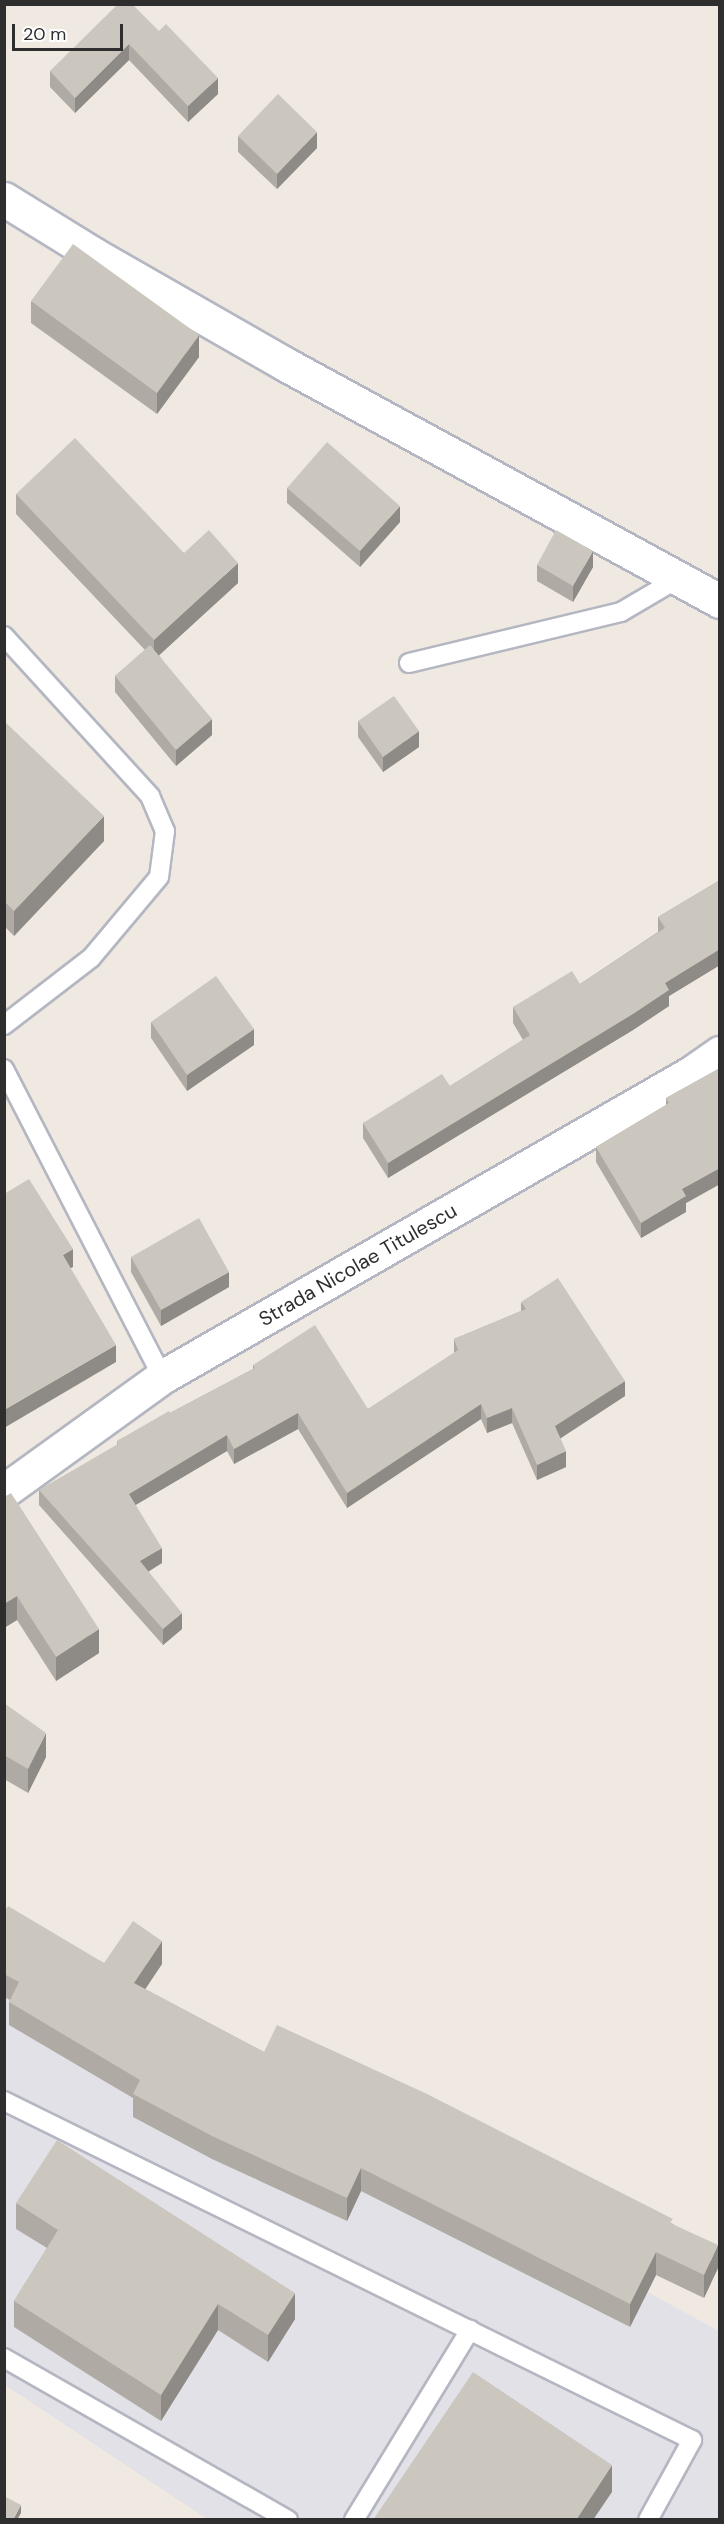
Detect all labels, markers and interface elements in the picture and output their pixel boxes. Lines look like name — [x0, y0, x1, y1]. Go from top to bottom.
scale bar — [15, 12, 126, 50]
text: 20 m — [23, 22, 66, 46]
street label: Strada Nicolae Titulescu — [255, 1198, 461, 1332]

